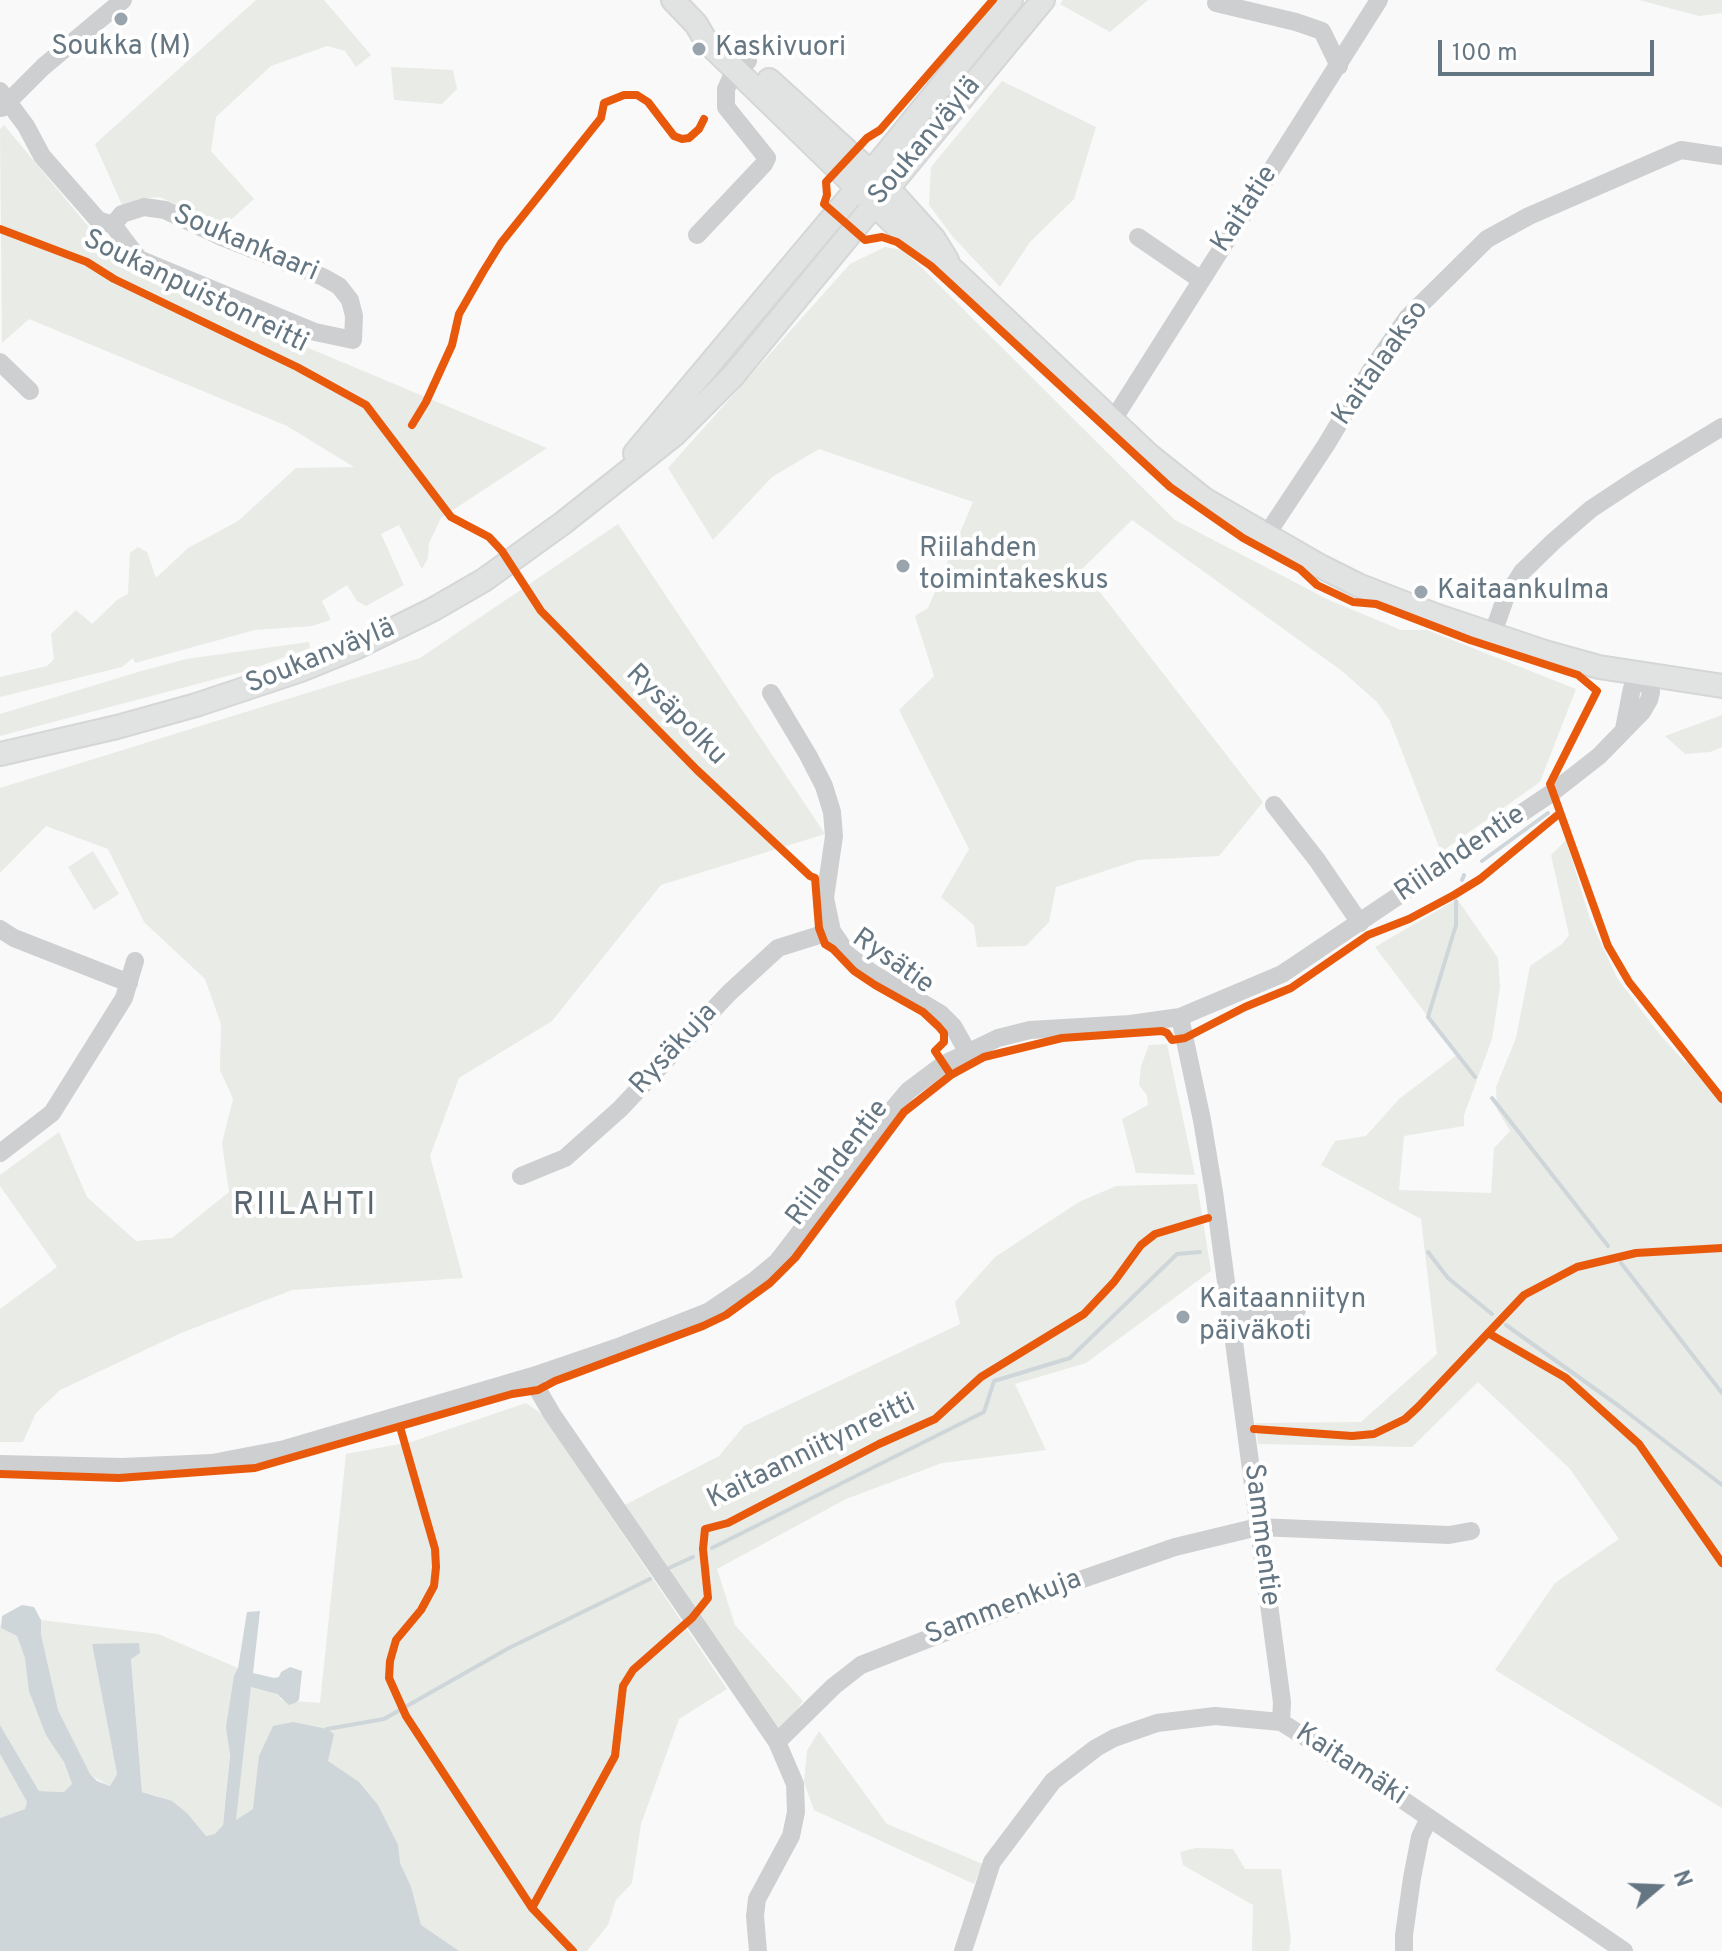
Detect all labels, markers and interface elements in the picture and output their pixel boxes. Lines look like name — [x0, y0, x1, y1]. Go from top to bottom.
marker: Soukka (M) — [112, 10, 130, 28]
scale bar — [1442, 24, 1658, 74]
place label: Soukka (M) — [51, 31, 191, 65]
place label: Kaskivuori — [715, 32, 846, 66]
text: 100 m — [1452, 39, 1518, 69]
marker: Kaskivuori — [690, 40, 708, 58]
street label: Soukanväylä — [863, 71, 989, 213]
street label: Kaitatie — [1206, 160, 1286, 260]
street label: Soukankaari — [167, 199, 323, 291]
street label: Soukanpuistonreitti — [77, 224, 313, 362]
street label: Kaitalaakso — [1327, 295, 1437, 433]
place label: Riilahden toimintakeskus — [919, 533, 1109, 599]
marker: Riilahden toimintakeskus — [894, 557, 912, 575]
place label: Kaitaankulma — [1437, 575, 1609, 609]
marker: Kaitaankulma — [1412, 583, 1430, 601]
street label: Soukanväylä — [242, 613, 400, 703]
street label: Rysäpolku — [617, 658, 733, 774]
street label: Riilahdentie — [1390, 799, 1532, 911]
street label: Rysätie — [845, 923, 939, 1003]
street label: Rysäkuja — [624, 997, 726, 1103]
street label: Riilahdentie — [781, 1094, 897, 1234]
district label: RIILAHTI — [233, 1189, 377, 1227]
place label: Kaitaanniityn päiväkoti — [1199, 1284, 1366, 1350]
marker: Kaitaanniityn päiväkoti — [1174, 1308, 1192, 1326]
street label: Kaitaanniitynreitti — [703, 1388, 921, 1518]
street label: Sammentie — [1235, 1462, 1285, 1608]
street label: Sammenkuja — [921, 1564, 1087, 1654]
street label: Kaitamäki — [1288, 1718, 1412, 1814]
north arrow — [1618, 1847, 1698, 1927]
text: N — [1666, 1867, 1696, 1891]

